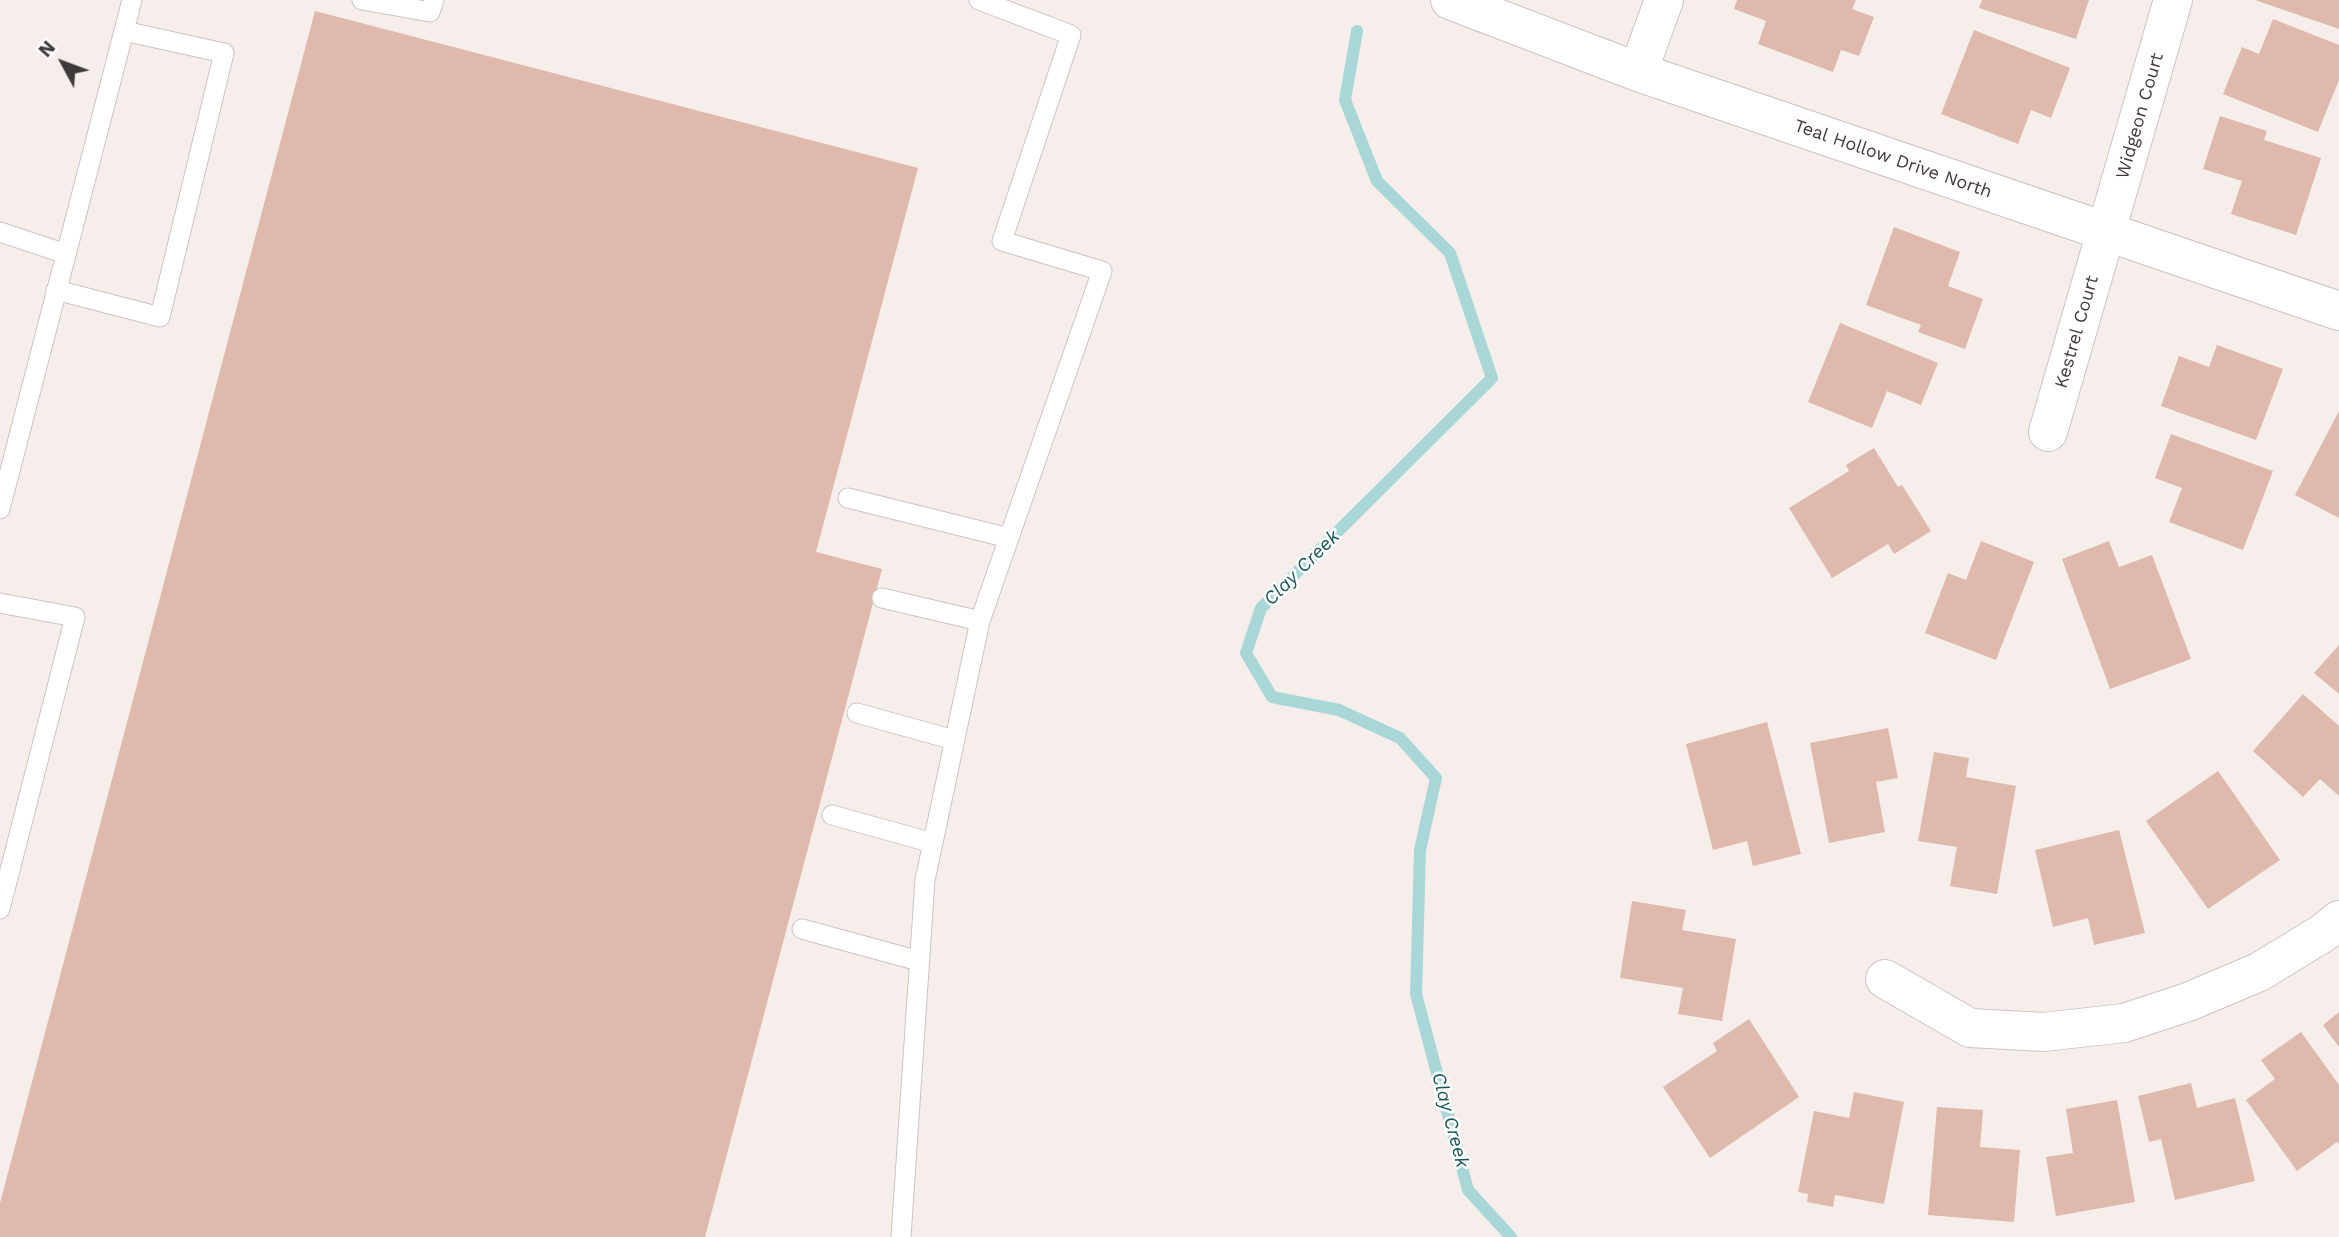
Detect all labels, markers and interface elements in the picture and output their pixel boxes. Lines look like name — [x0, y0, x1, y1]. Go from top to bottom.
north arrow — [28, 28, 98, 98]
text: N — [33, 36, 60, 62]
street label: Widgeon Court — [2112, 51, 2168, 181]
street label: Teal Hollow Drive North — [1791, 115, 1995, 203]
street label: Kestrel Court — [2051, 273, 2103, 391]
water label: Clay Creek — [1259, 525, 1345, 611]
water label: Clay Creek — [1426, 1070, 1474, 1170]

